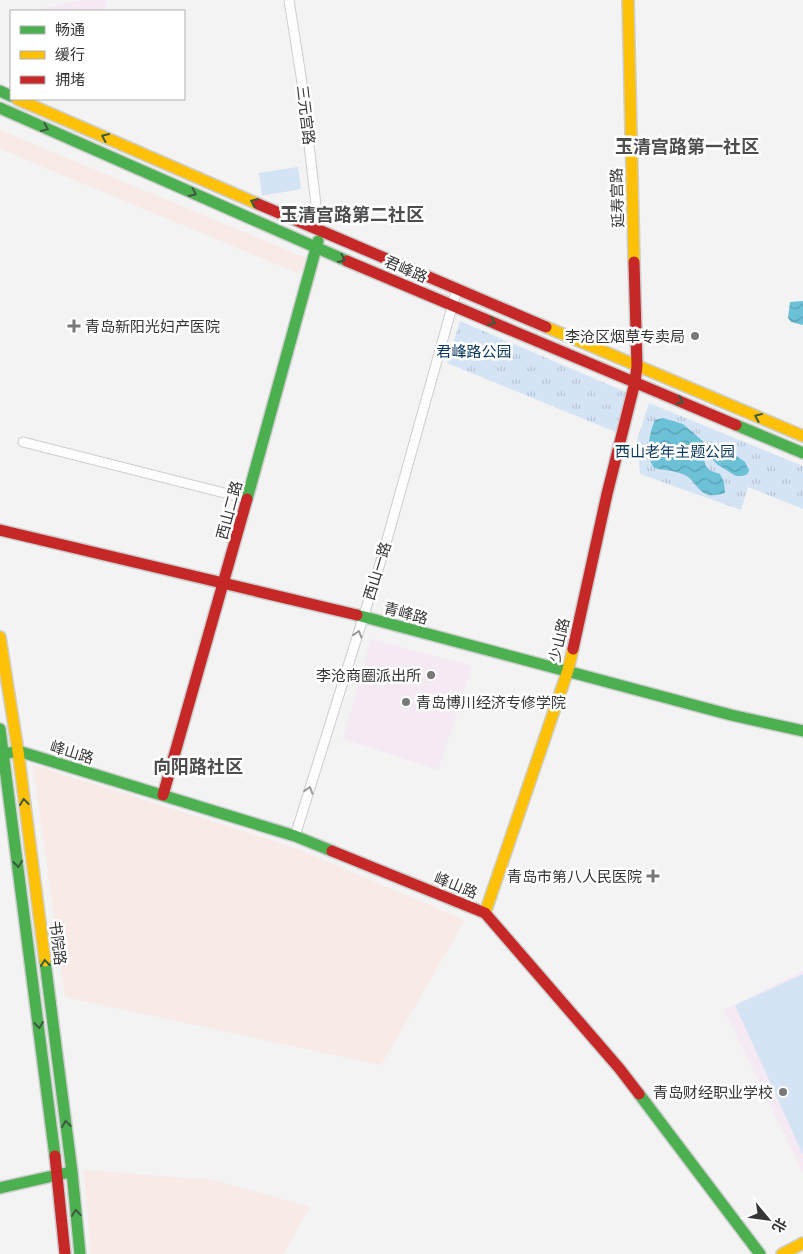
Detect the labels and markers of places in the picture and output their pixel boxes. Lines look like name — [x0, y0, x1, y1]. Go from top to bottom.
place label: 青岛新阳光妇产医院 — [85, 317, 220, 336]
marker: 青岛新阳光妇产医院 — [67, 319, 81, 333]
place label: 李沧区烟草专卖局 — [565, 327, 685, 346]
marker: 李沧区烟草专卖局 — [689, 330, 701, 342]
place label: 李沧商圈派出所 — [316, 666, 421, 685]
marker: 李沧商圈派出所 — [425, 669, 437, 681]
place label: 青岛博川经济专修学院 — [416, 693, 566, 712]
marker: 青岛博川经济专修学院 — [400, 696, 412, 708]
place label: 青岛市第八人民医院 — [507, 867, 642, 886]
marker: 青岛市第八人民医院 — [646, 869, 660, 883]
place label: 青岛财经职业学校 — [653, 1083, 773, 1102]
marker: 青岛财经职业学校 — [777, 1086, 789, 1098]

